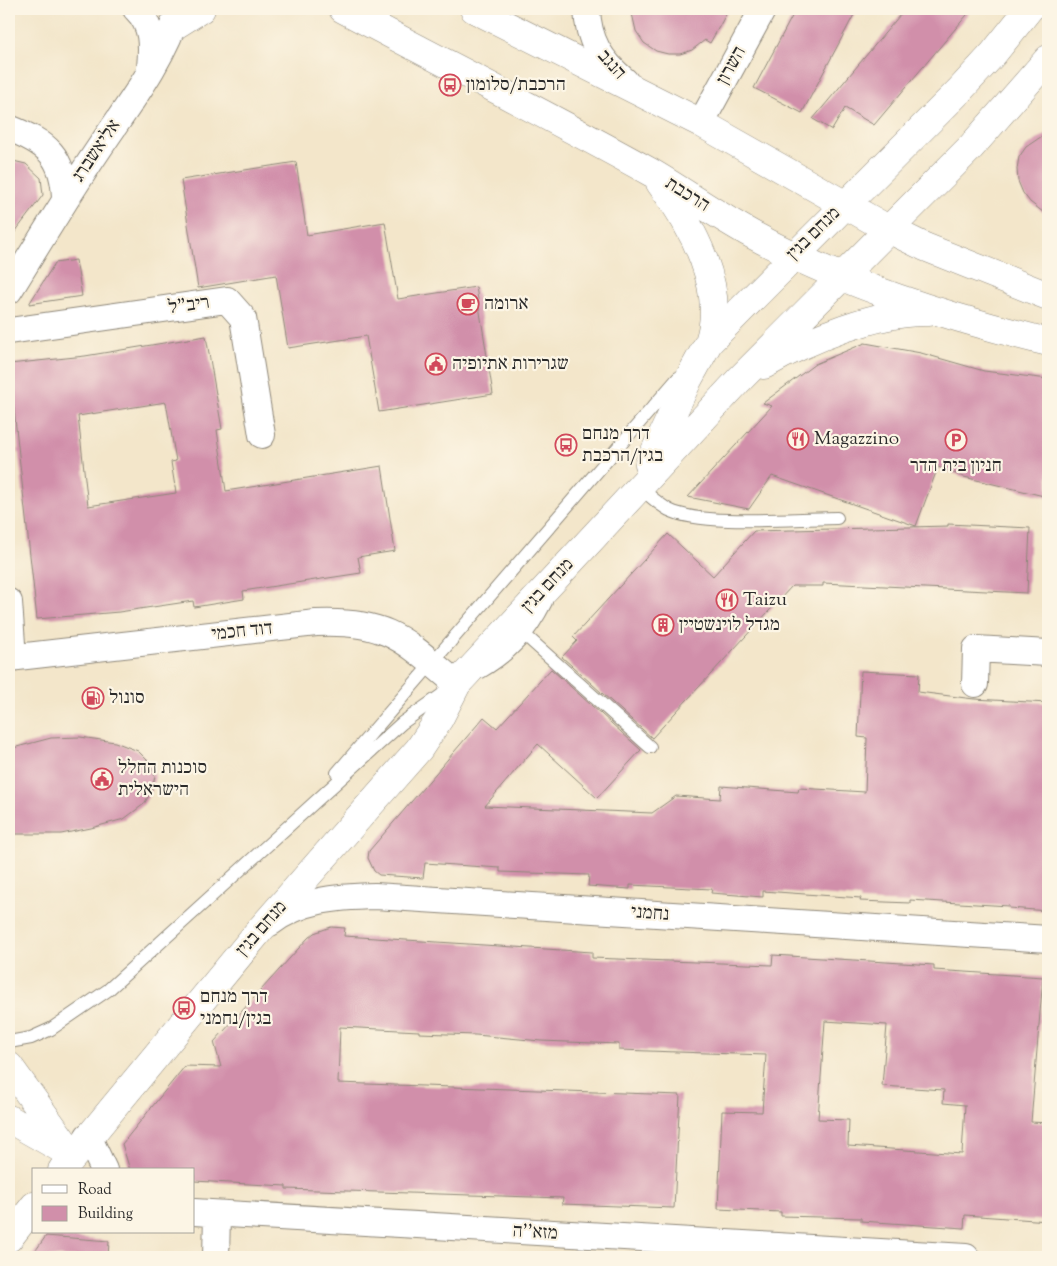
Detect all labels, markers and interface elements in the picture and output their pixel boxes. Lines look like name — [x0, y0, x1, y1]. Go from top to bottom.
street label: השרון — [710, 42, 754, 90]
street label: הנגב — [590, 44, 632, 86]
place label: הרכבת/סלומון — [466, 72, 566, 99]
bus stop icon: הרכבת/סלומון — [438, 73, 462, 97]
street label: אליאשברג — [66, 114, 128, 188]
street label: הרכבת — [659, 171, 715, 219]
street label: מנחם בגין — [781, 201, 847, 267]
street label: ריב"ל — [167, 290, 211, 322]
place label: ארומה — [484, 291, 529, 318]
cafe icon: ארומה — [456, 292, 480, 316]
place label: שגרירות אתיופיה — [452, 351, 569, 378]
public building icon: שגרירות אתיופיה — [424, 352, 448, 376]
place label: דרך מנחם בגין/הרכבת — [582, 421, 663, 470]
place label: Magazzino — [814, 426, 899, 453]
restaurant icon: Magazzino — [786, 427, 810, 451]
parking icon: חניון בית הדר — [944, 428, 968, 452]
bus stop icon: דרך מנחם בגין/הרכבת — [554, 433, 578, 457]
place label: חניון בית הדר — [910, 453, 1002, 480]
street label: מנחם בגין — [516, 553, 580, 619]
place label: Taizu — [743, 587, 787, 614]
restaurant icon: Taizu — [715, 588, 739, 612]
place label: מגדל לוינשטיין — [679, 612, 780, 639]
building icon: מגדל לוינשטיין — [651, 613, 675, 637]
street label: דוד חכמי — [210, 615, 274, 649]
place label: סונול — [109, 685, 145, 712]
fuel station icon: סונול — [81, 686, 105, 710]
place label: סוכנות החלל הישראלית — [118, 755, 207, 804]
public building icon: סוכנות החלל הישראלית — [90, 767, 114, 791]
street label: מנחם בגין — [230, 895, 294, 963]
street label: נחמני — [630, 899, 670, 929]
place label: דרך מנחם בגין/נחמני — [200, 984, 272, 1033]
bus stop icon: דרך מנחם בגין/נחמני — [172, 996, 196, 1020]
legend — [32, 1168, 195, 1234]
text: Road — [78, 1180, 112, 1201]
text: Building — [78, 1204, 133, 1225]
street label: מזא''ה — [512, 1218, 558, 1248]

